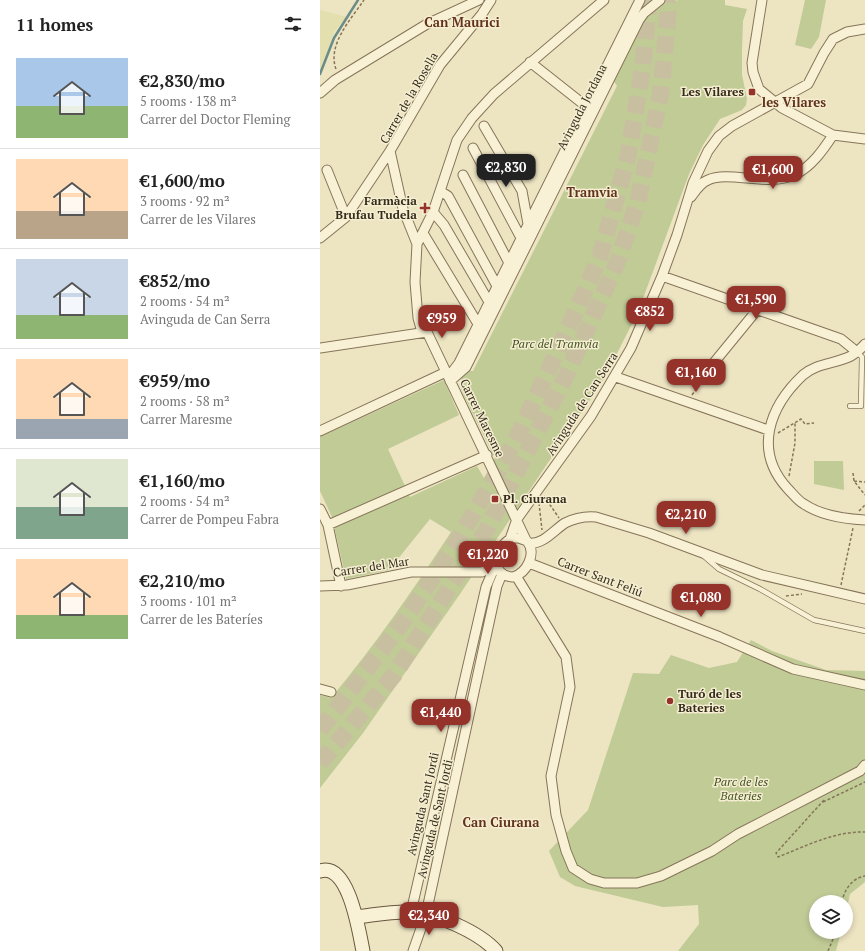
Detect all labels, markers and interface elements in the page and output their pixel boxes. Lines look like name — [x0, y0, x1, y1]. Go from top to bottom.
text: 11 homes — [16, 13, 93, 36]
icon: filters — [282, 13, 304, 35]
district label: Can Maurici — [424, 13, 500, 31]
street label: Carrer de la Rosella — [376, 49, 441, 146]
street label: Avinguda Jordana — [553, 61, 610, 152]
text: €2,830/mo — [140, 69, 225, 92]
icon: home — [48, 74, 96, 122]
place label: Les Vilares — [682, 84, 745, 99]
marker: Les Vilares — [747, 87, 757, 97]
text: 5 rooms · 138 m² — [140, 92, 237, 110]
district label: les Vilares — [762, 93, 826, 111]
text: Carrer del Doctor Fleming — [140, 110, 290, 128]
pin: €2,830 — [473, 154, 539, 188]
pin: €1,600 — [740, 156, 806, 190]
text: €2,830 — [486, 158, 526, 176]
text: €1,600 — [753, 160, 793, 178]
text: €1,600/mo — [140, 169, 225, 192]
icon: home — [48, 175, 96, 223]
district label: Tramvia — [566, 183, 619, 201]
text: 3 rooms · 92 m² — [140, 192, 230, 210]
place label: Farmàcia Brufau Tudela — [335, 193, 417, 222]
marker: Farmàcia Brufau Tudela — [420, 203, 430, 213]
text: Carrer de les Vilares — [140, 210, 256, 228]
text: €852/mo — [140, 269, 210, 292]
icon: home — [48, 275, 96, 323]
pin: €1,590 — [723, 286, 789, 320]
text: €1,590 — [736, 290, 776, 308]
text: 2 rooms · 54 m² — [140, 292, 230, 310]
pin: €852 — [626, 298, 674, 332]
text: €852 — [635, 302, 665, 320]
pin: €959 — [418, 305, 466, 339]
text: €959 — [427, 309, 457, 327]
text: Avinguda de Can Serra — [140, 310, 270, 328]
park label: Parc del Tramvia — [511, 336, 598, 351]
street label: Avinguda de Can Serra — [543, 349, 621, 458]
pin: €1,160 — [663, 359, 729, 393]
text: €1,160 — [676, 363, 716, 381]
text: €959/mo — [140, 369, 210, 392]
icon: home — [48, 375, 96, 423]
street label: Carrer Maresme — [457, 376, 508, 459]
text: 2 rooms · 58 m² — [140, 392, 230, 410]
text: Carrer Maresme — [140, 410, 232, 428]
text: €1,160/mo — [140, 469, 225, 492]
icon: home — [48, 475, 96, 523]
place label: Pl. Ciurana — [503, 491, 567, 506]
text: 2 rooms · 54 m² — [140, 492, 230, 510]
marker: Pl. Ciurana — [490, 494, 500, 504]
pin: €2,210 — [653, 501, 719, 535]
text: €2,210 — [666, 505, 706, 523]
text: Carrer de Pompeu Fabra — [140, 510, 279, 528]
pin: €1,220 — [455, 541, 521, 575]
text: €1,220 — [468, 545, 508, 563]
street label: Carrer del Mar — [332, 553, 410, 580]
street label: Carrer Sant Feliú — [555, 553, 645, 600]
text: €2,210/mo — [140, 569, 225, 592]
icon: home — [48, 575, 96, 623]
pin: €1,080 — [668, 584, 734, 618]
text: €1,080 — [681, 588, 721, 606]
text: 3 rooms · 101 m² — [140, 592, 237, 610]
text: Carrer de les Bateríes — [140, 610, 263, 628]
place label: Turó de les Bateries — [678, 686, 742, 715]
marker: Turó de les Bateries — [665, 696, 675, 706]
pin: €1,440 — [408, 699, 474, 733]
text: €1,440 — [421, 703, 461, 721]
street label: Avinguda Sant Jordi — [403, 750, 442, 857]
street label: Avinguda de Sant Jordi — [414, 758, 456, 880]
park label: Parc de les Bateries — [713, 774, 768, 803]
district label: Can Ciurana — [463, 813, 540, 831]
map controls — [809, 895, 853, 939]
button: layers — [809, 895, 853, 939]
pin: €2,340 — [396, 902, 462, 936]
text: €2,340 — [409, 906, 449, 924]

